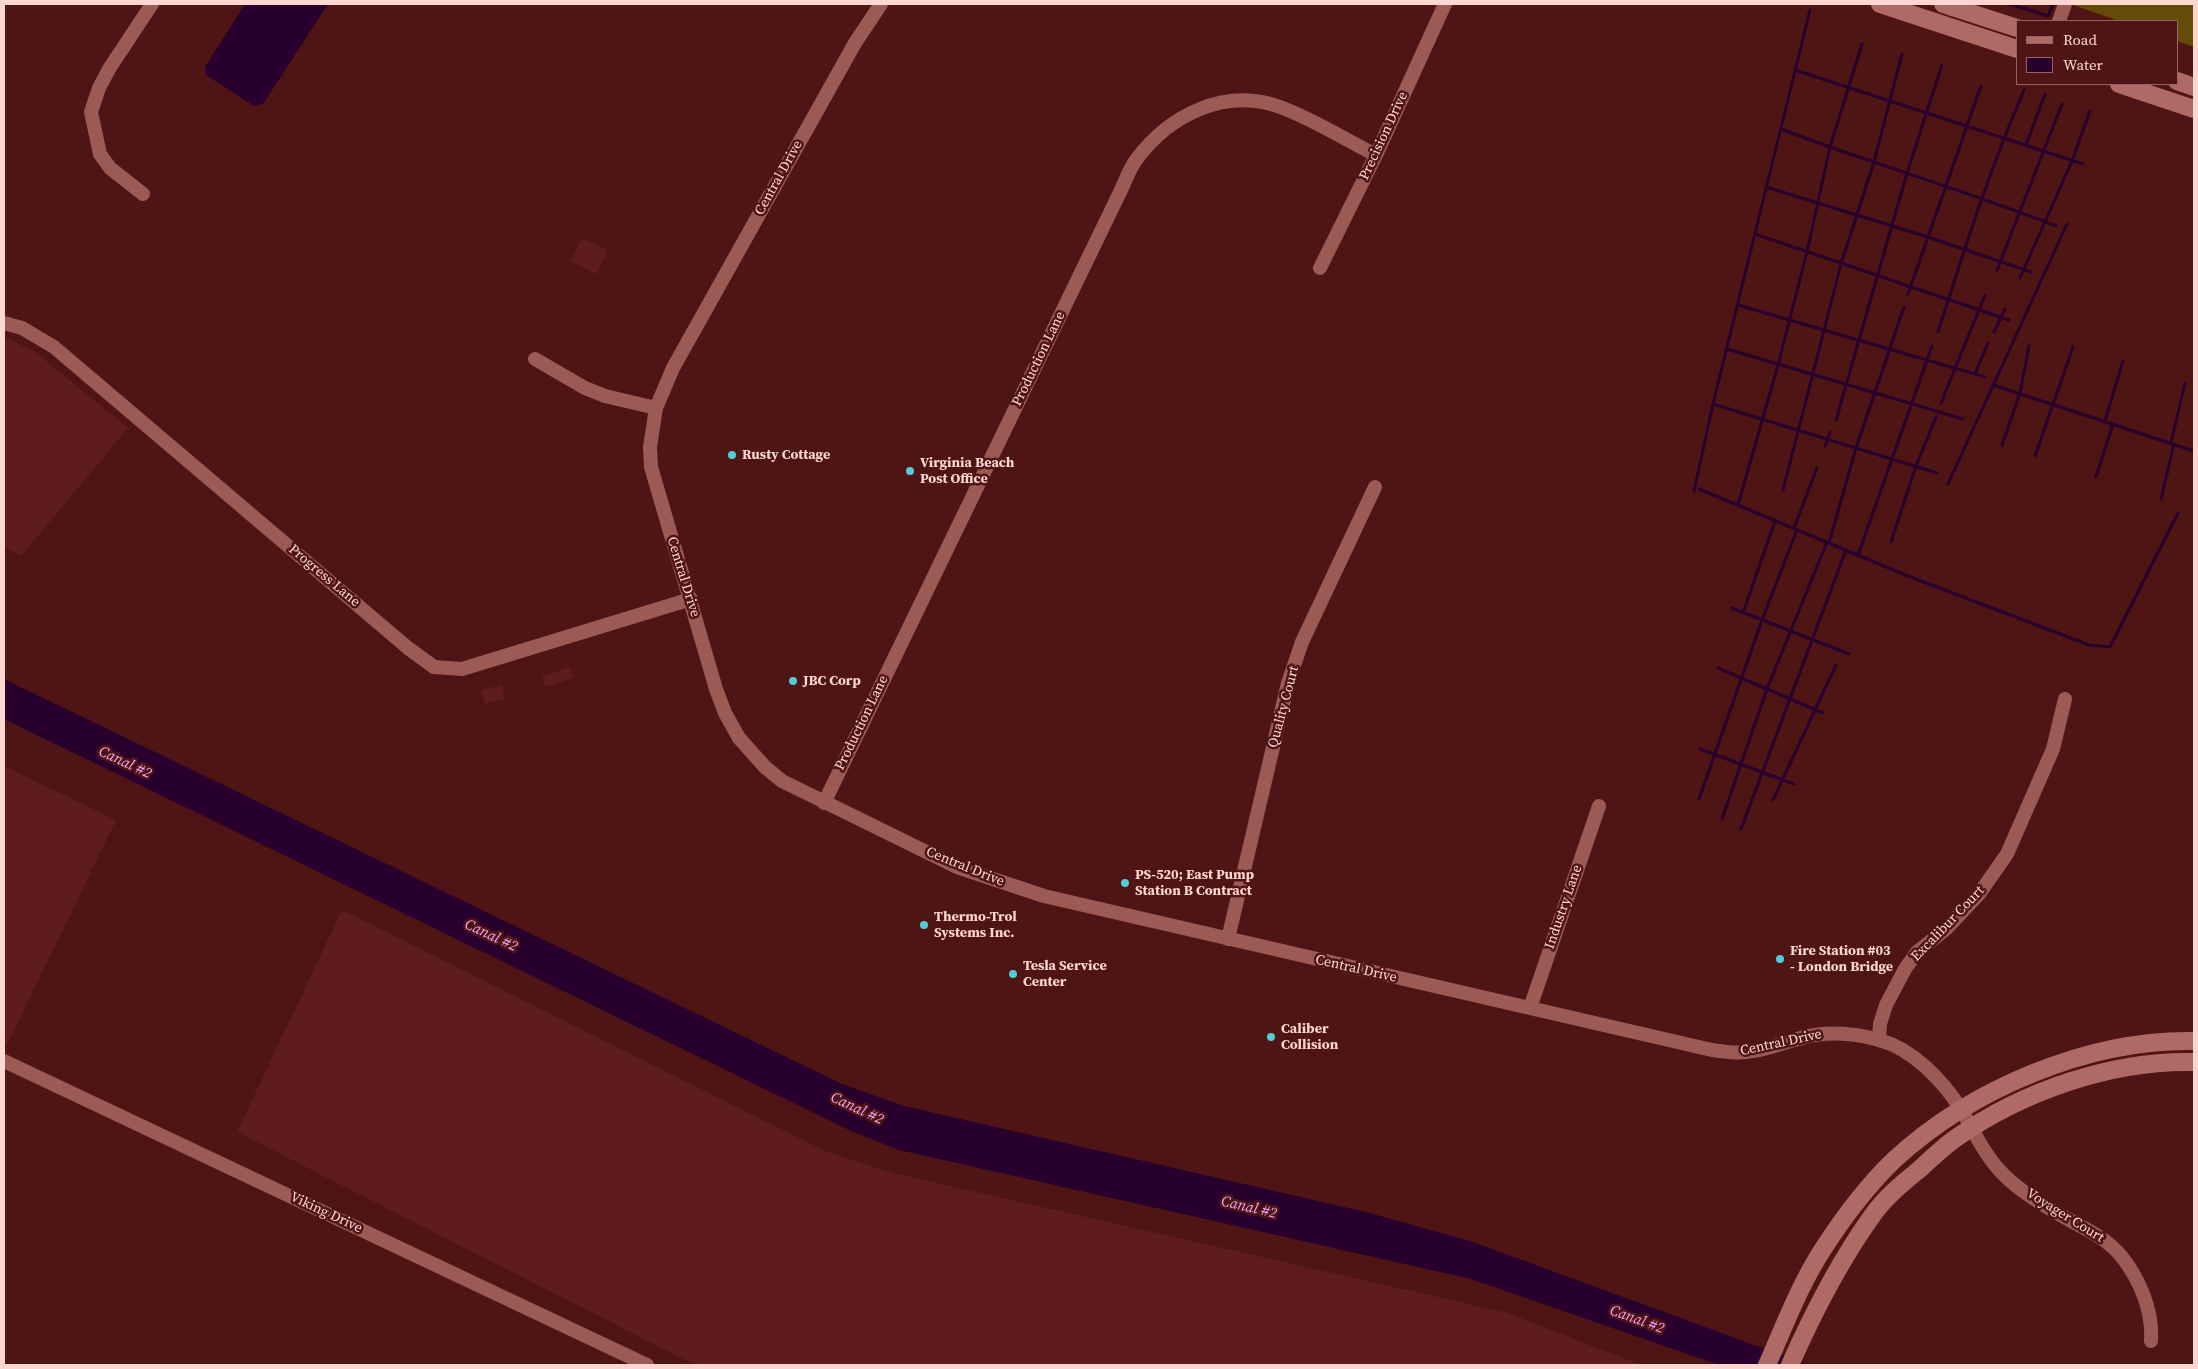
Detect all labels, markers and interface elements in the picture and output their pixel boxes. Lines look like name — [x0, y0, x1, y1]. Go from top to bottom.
legend — [2016, 20, 2178, 85]
text: Road — [2063, 29, 2097, 50]
text: Water — [2063, 54, 2103, 75]
street label: Precision Drive — [1356, 89, 1412, 183]
street label: Central Drive — [752, 138, 806, 218]
street label: Production Lane — [1009, 309, 1069, 409]
place label: Rusty Cottage — [742, 447, 830, 463]
marker: Rusty Cottage — [726, 449, 738, 461]
place label: Virginia Beach Post Office — [920, 455, 1014, 488]
marker: Virginia Beach Post Office — [904, 465, 916, 477]
street label: Central Drive — [663, 535, 703, 619]
street label: Progress Lane — [285, 541, 363, 611]
street label: Quality Court — [1265, 664, 1303, 750]
place label: JBC Corp — [803, 673, 861, 689]
street label: Production Lane — [832, 673, 892, 773]
marker: JBC Corp — [787, 675, 799, 687]
water label: Canal #2 — [96, 743, 154, 783]
street label: Central Drive — [923, 844, 1007, 890]
street label: Industry Lane — [1542, 863, 1586, 951]
place label: PS-520; East Pump Station B Contract — [1135, 867, 1254, 900]
marker: PS-520; East Pump Station B Contract — [1119, 877, 1131, 889]
street label: Excalibur Court — [1908, 883, 1988, 965]
place label: Thermo-Trol Systems Inc. — [934, 909, 1017, 942]
water label: Canal #2 — [462, 916, 520, 956]
marker: Thermo-Trol Systems Inc. — [918, 919, 930, 931]
place label: Fire Station #03 - London Bridge — [1790, 943, 1893, 976]
street label: Central Drive — [1314, 951, 1398, 987]
marker: Fire Station #03 - London Bridge — [1774, 953, 1786, 965]
place label: Tesla Service Center — [1023, 958, 1107, 990]
marker: Tesla Service Center — [1007, 968, 1019, 980]
place label: Caliber Collision — [1281, 1021, 1338, 1054]
street label: Central Drive — [1739, 1026, 1823, 1060]
marker: Caliber Collision — [1265, 1031, 1277, 1043]
water label: Canal #2 — [828, 1089, 886, 1129]
street label: Voyager Court — [2023, 1185, 2107, 1247]
street label: Viking Drive — [287, 1189, 365, 1237]
water label: Canal #2 — [1219, 1193, 1279, 1223]
water label: Canal #2 — [1607, 1302, 1667, 1338]

